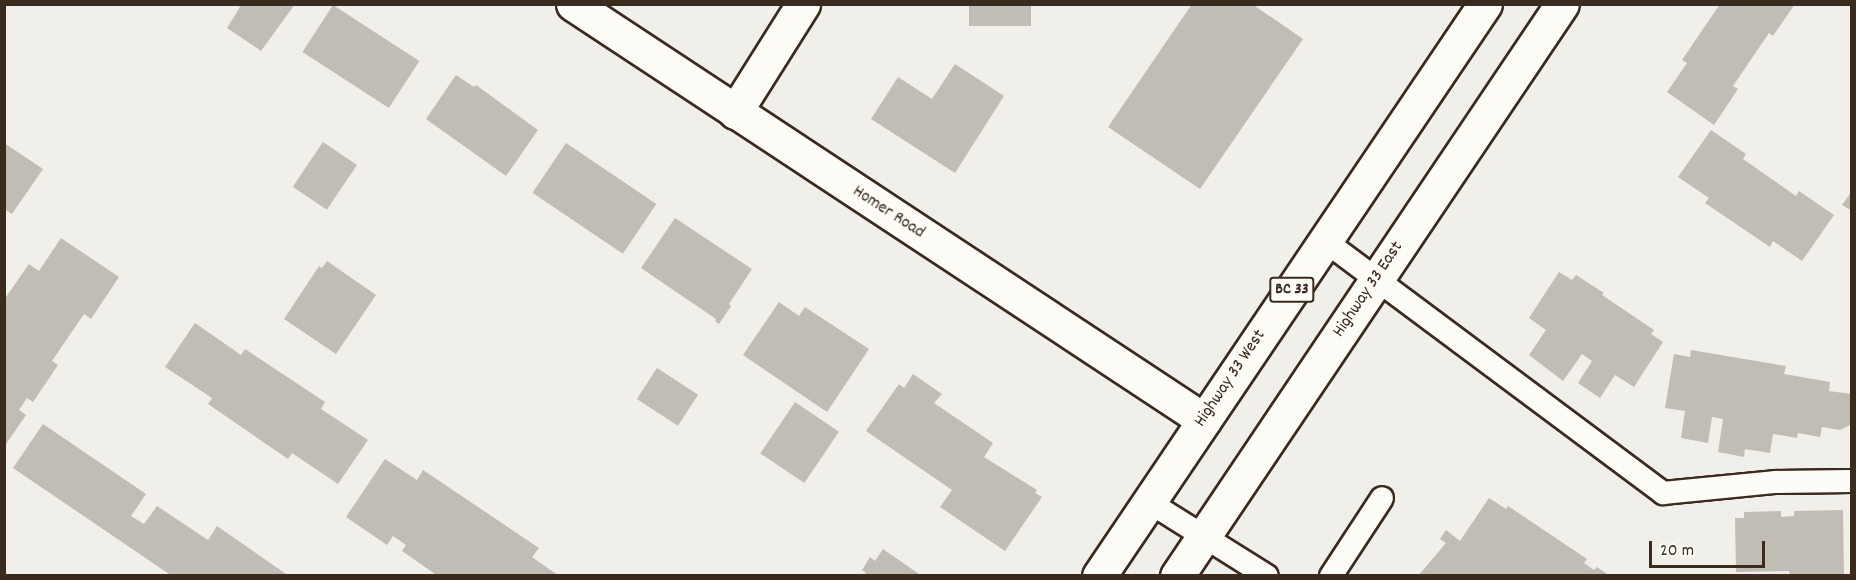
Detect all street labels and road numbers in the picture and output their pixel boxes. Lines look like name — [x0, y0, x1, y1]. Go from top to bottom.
street label: Homer Road — [848, 182, 928, 244]
street label: Highway 33 East — [1329, 238, 1409, 342]
road number: BC 33 — [1268, 277, 1316, 303]
street label: Highway 33 West — [1191, 326, 1271, 432]

